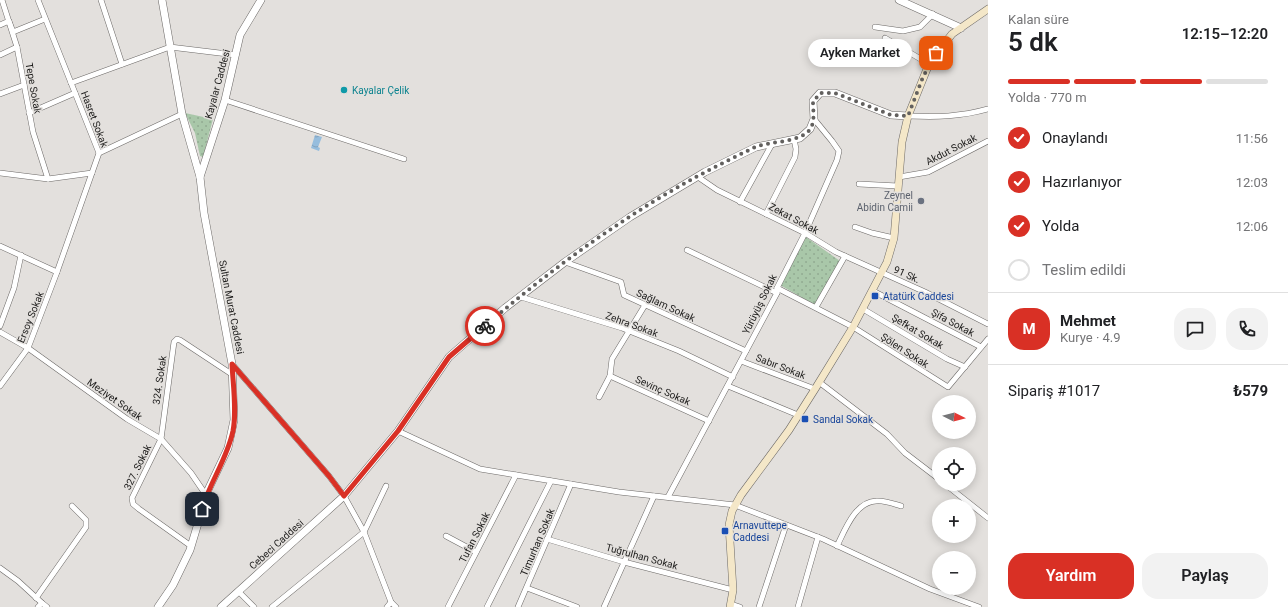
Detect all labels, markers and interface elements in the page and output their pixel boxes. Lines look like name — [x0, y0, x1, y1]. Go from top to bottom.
text: Kalan süre — [1008, 12, 1069, 27]
text: 12:15–12:20 — [1182, 25, 1268, 43]
text: 5 dk — [1008, 27, 1058, 57]
pin — [919, 36, 953, 70]
callout: Ayken Market — [808, 39, 912, 67]
icon: bag — [925, 42, 947, 64]
text: Ayken Market — [820, 45, 900, 60]
street label: Kayalar Caddesi — [203, 48, 232, 120]
street label: Tepe Sokak — [24, 62, 44, 115]
marker: Kayalar Çelik — [339, 85, 349, 95]
place label: Kayalar Çelik — [352, 85, 410, 96]
street label: Hasret Sokak — [79, 90, 111, 150]
text: Yolda · 770 m — [1008, 90, 1087, 105]
icon: check — [1008, 127, 1030, 149]
text: Onaylandı — [1042, 129, 1108, 147]
street label: Akdut Sokak — [924, 131, 979, 167]
text: 11:56 — [1236, 131, 1268, 146]
icon: check — [1008, 171, 1030, 193]
text: Hazırlanıyor — [1042, 173, 1122, 191]
text: 12:03 — [1236, 175, 1268, 190]
place label: Zeynel Abidin Camii — [857, 190, 913, 213]
marker: Zeynel Abidin Camii — [916, 196, 926, 206]
street label: Zekat Sokak — [767, 201, 821, 237]
icon: check — [1008, 215, 1030, 237]
text: Yolda — [1042, 217, 1079, 235]
text: 12:06 — [1236, 219, 1268, 234]
street label: Sultan Murat Caddesi — [217, 259, 246, 355]
text: Teslim edildi — [1042, 261, 1126, 279]
street label: 91 Sk. — [892, 264, 922, 285]
street label: Yürüyüş Sokak — [740, 272, 779, 336]
street label: Sağlam Sokak — [635, 287, 698, 324]
street label: Ersoy Sokak — [15, 289, 46, 344]
marker: Atatürk Caddesi — [870, 291, 880, 301]
place label: Atatürk Caddesi — [883, 291, 954, 302]
courier — [465, 306, 505, 346]
street label: Şifa Sokak — [929, 307, 977, 339]
button: chat — [1174, 308, 1216, 350]
button: phone — [1226, 308, 1268, 350]
street label: Zehra Sokak — [604, 310, 660, 339]
street label: Şefkat Sokak — [890, 312, 946, 352]
text: Mehmet — [1060, 312, 1116, 330]
icon: bike — [474, 315, 496, 337]
text: M — [1022, 320, 1036, 338]
text: Kurye · 4.9 — [1060, 330, 1121, 345]
street label: Şölen Sokak — [879, 331, 931, 370]
street label: Sabır Sokak — [754, 352, 808, 381]
street label: 324. Sokak — [151, 354, 168, 405]
street label: Sevinç Sokak — [634, 373, 693, 408]
street label: Meziyet Sokak — [85, 376, 145, 423]
text: Sipariş #1017 — [1008, 382, 1100, 400]
text: ₺579 — [1233, 382, 1268, 400]
north arrow — [932, 395, 976, 439]
map controls — [932, 395, 976, 595]
marker: Sandal Sokak — [800, 414, 810, 424]
place label: Sandal Sokak — [813, 414, 874, 425]
street label: 327. Sokak — [122, 442, 154, 492]
button: locate — [932, 447, 976, 491]
pin — [185, 492, 219, 526]
icon: home — [191, 498, 213, 520]
button: + — [932, 499, 976, 543]
street label: Timurhan Sokak — [518, 506, 557, 578]
street label: Tufan Sokak — [457, 509, 492, 564]
street label: Cebeci Caddesi — [247, 517, 306, 572]
place label: Arnavuttepe Caddesi — [733, 520, 787, 543]
marker: Arnavuttepe Caddesi — [720, 526, 730, 536]
street label: Tuğrulhan Sokak — [605, 542, 680, 572]
button: − — [932, 551, 976, 595]
button: Yardım — [1008, 553, 1134, 599]
button: Paylaş — [1142, 553, 1268, 599]

